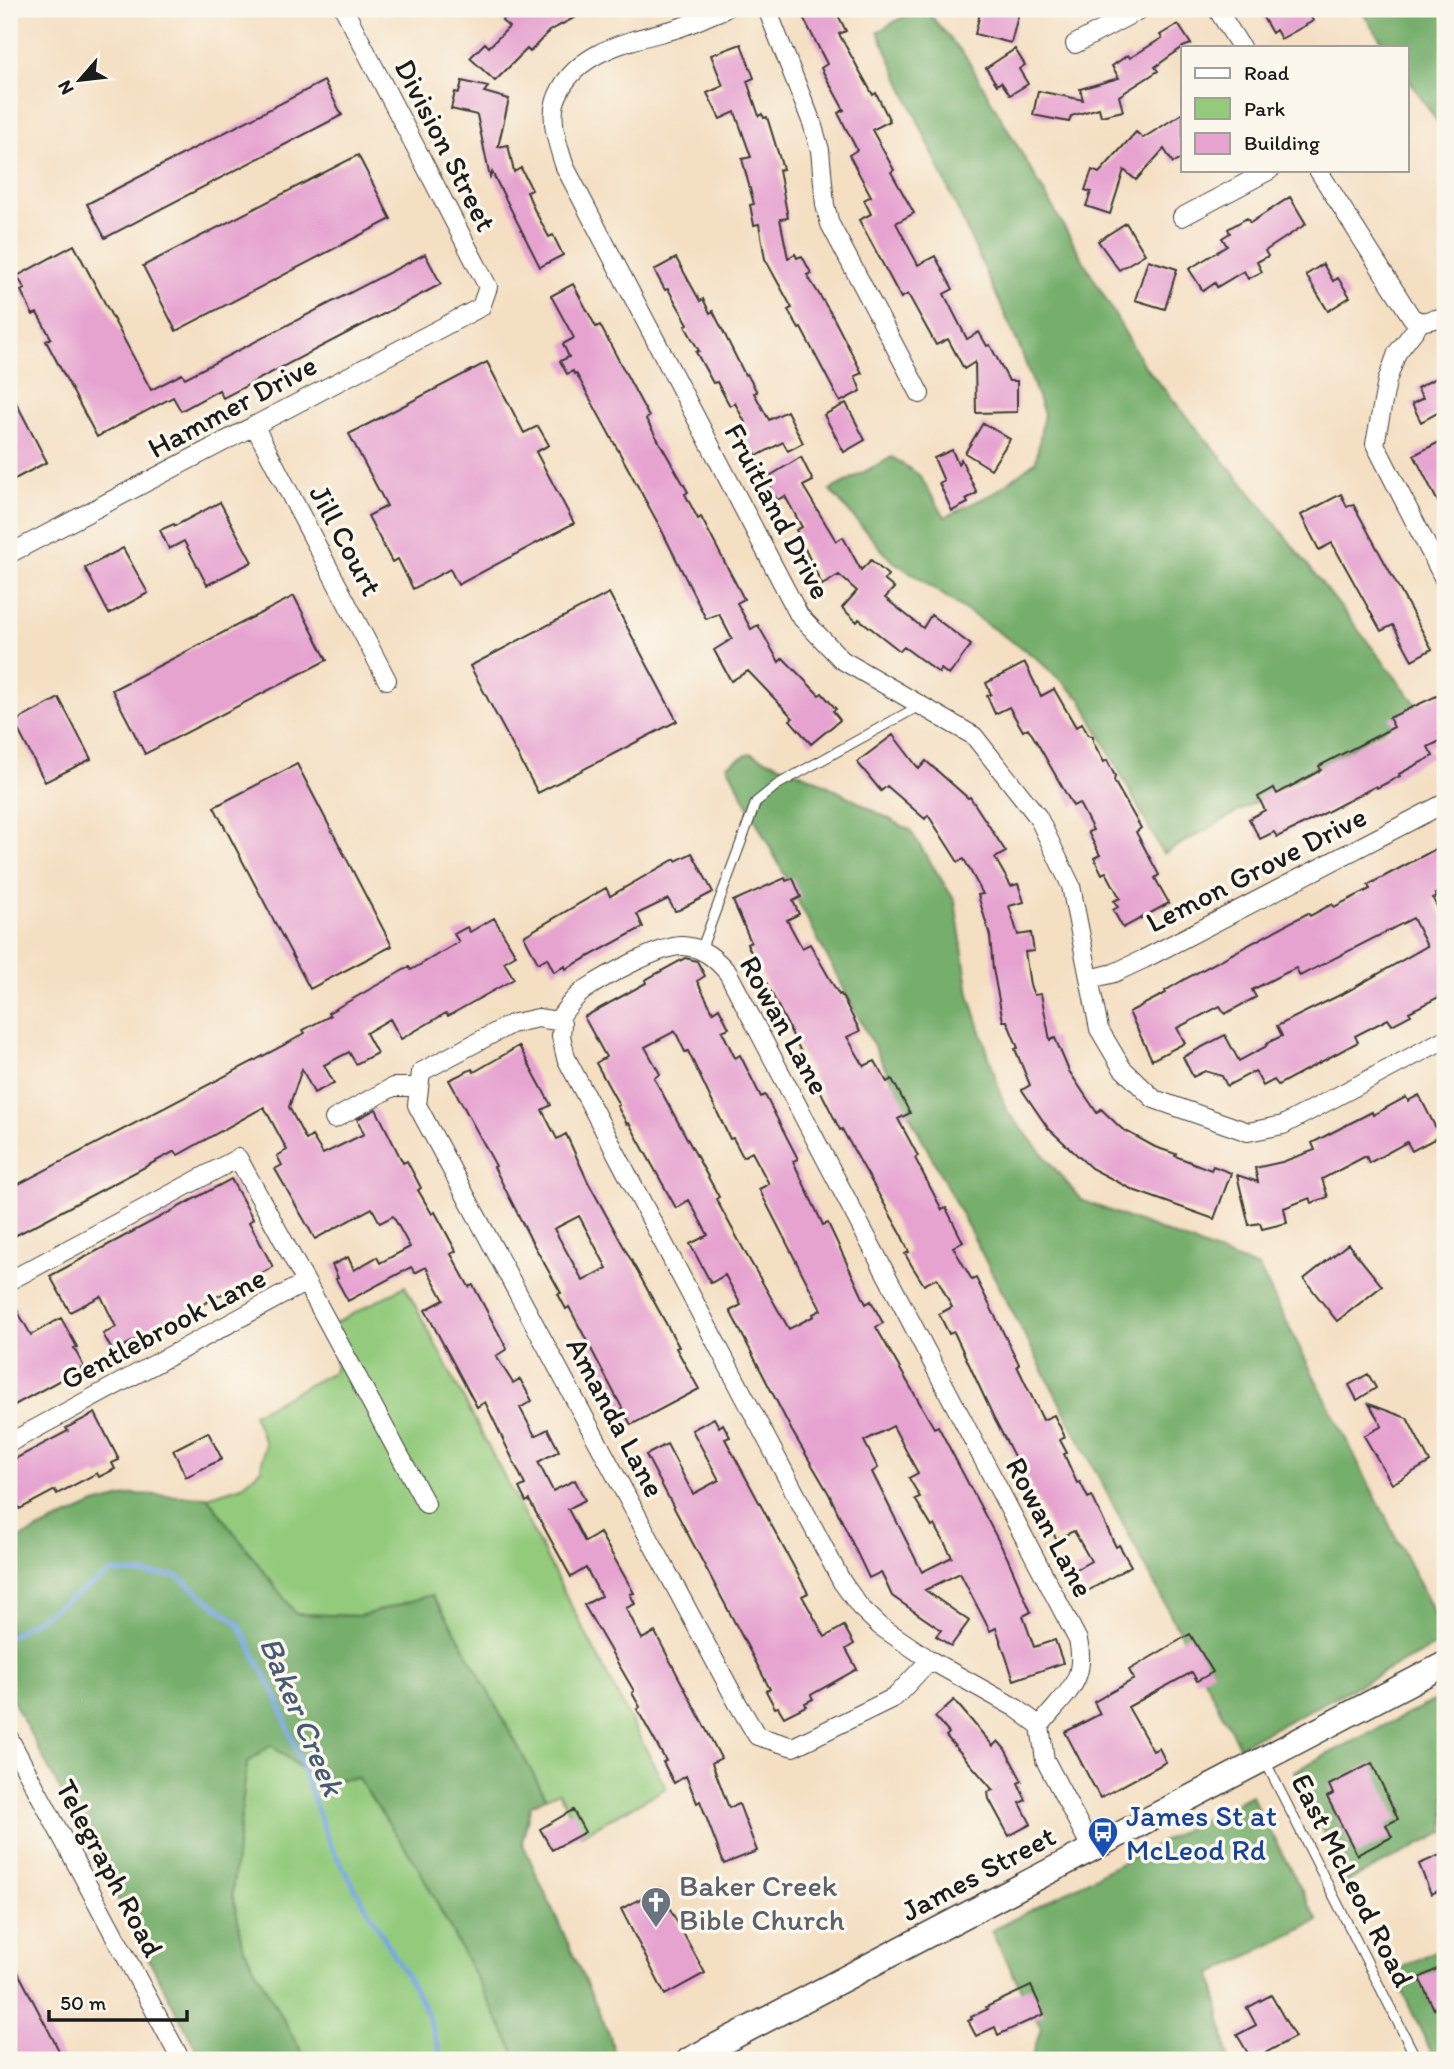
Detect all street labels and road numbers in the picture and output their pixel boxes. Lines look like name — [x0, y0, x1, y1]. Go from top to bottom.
street label: Division Street — [387, 53, 505, 237]
street label: Hammer Drive — [141, 346, 323, 466]
street label: Fruitland Drive — [716, 417, 840, 605]
street label: Jill Court — [301, 478, 391, 602]
street label: Lemon Grove Drive — [1140, 797, 1372, 941]
street label: Rowan Lane — [732, 949, 838, 1101]
street label: Gentlebrook Lane — [54, 1258, 272, 1398]
street label: Amanda Lane — [558, 1331, 674, 1503]
street label: Rowan Lane — [998, 1451, 1102, 1603]
street label: East McLeod Road — [1283, 1767, 1423, 1993]
street label: Telegraph Road — [48, 1773, 172, 1963]
street label: James Street — [895, 1817, 1061, 1929]

